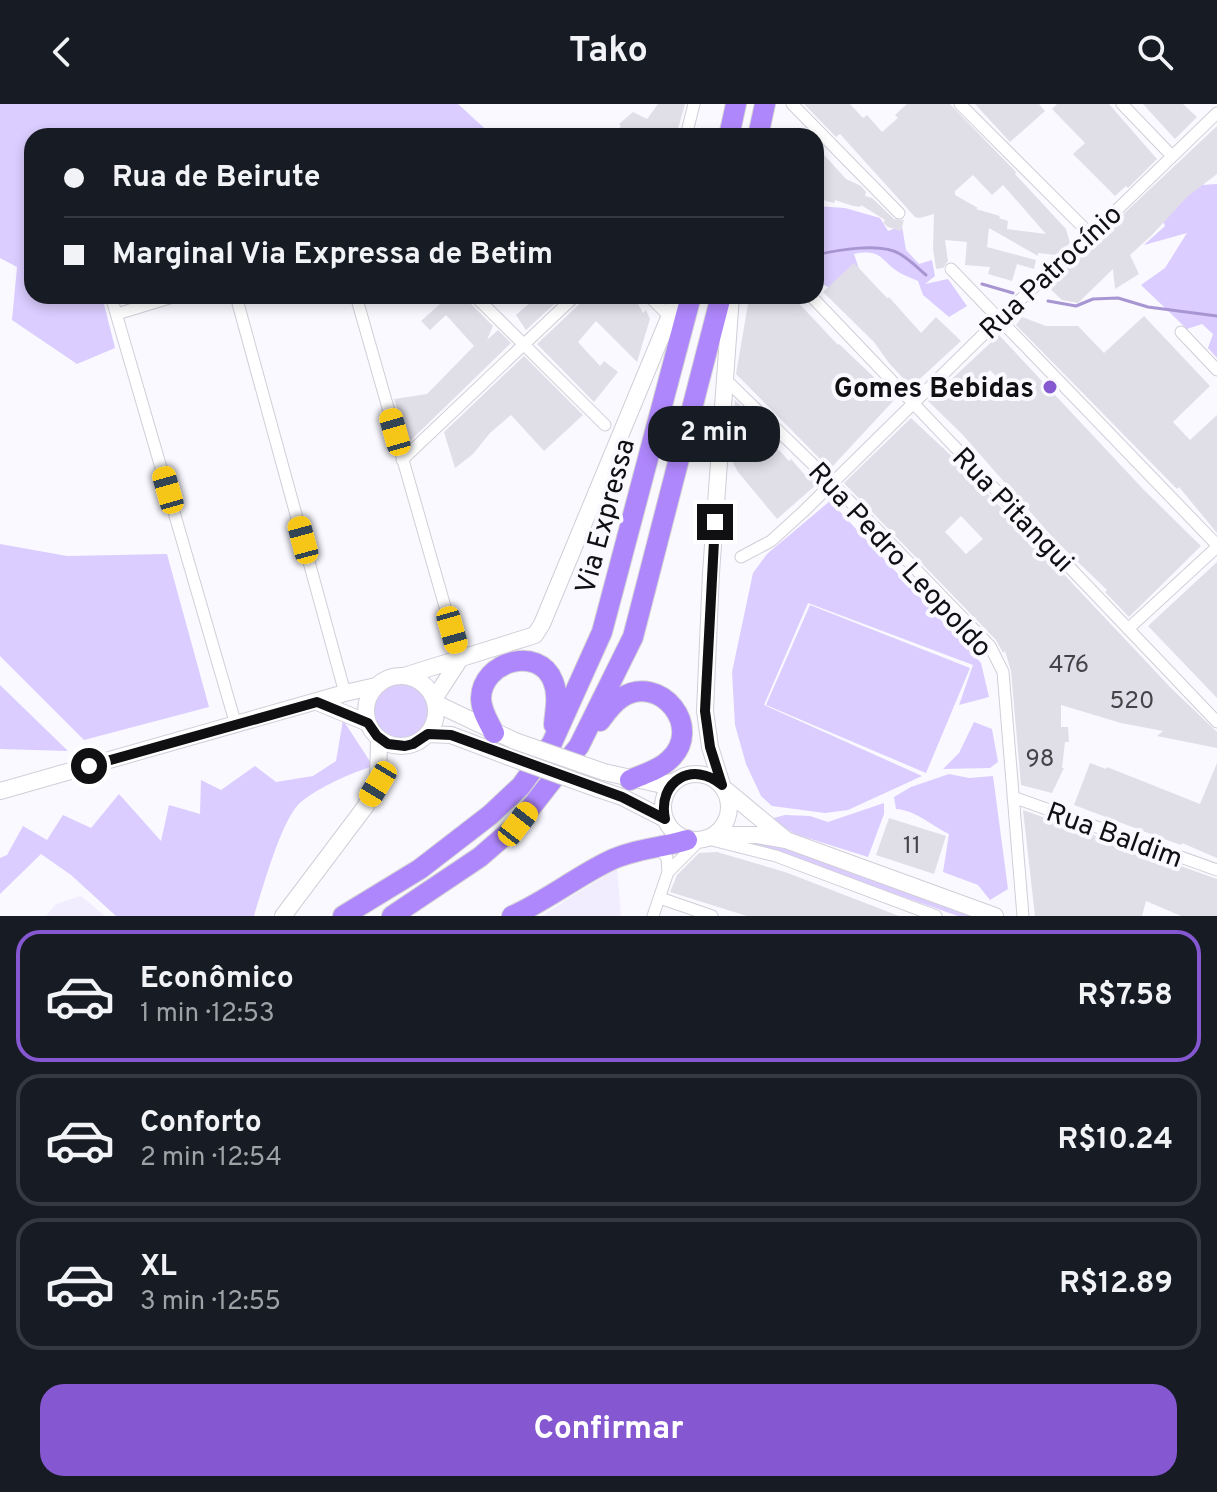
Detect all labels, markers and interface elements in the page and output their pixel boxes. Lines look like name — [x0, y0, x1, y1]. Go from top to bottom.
text: Tako — [569, 29, 648, 75]
icon: back — [40, 30, 84, 74]
icon: search — [1133, 30, 1177, 74]
text: Rua de Beirute — [112, 160, 320, 197]
street label: Rua Patrocínio — [973, 198, 1131, 348]
text: Marginal Via Expressa de Betim — [112, 237, 553, 274]
place label: Gomes Bebidas — [834, 372, 1034, 408]
marker: Gomes Bebidas — [1041, 378, 1059, 396]
car — [377, 406, 413, 458]
callout: 2 min — [649, 406, 781, 462]
text: 2 min — [680, 417, 748, 450]
street label: Via Expressa — [569, 435, 645, 598]
street label: Rua Pitangui — [943, 441, 1081, 581]
street label: Rua Pedro Leopoldo — [799, 456, 999, 666]
car — [150, 464, 186, 516]
route end — [697, 504, 733, 540]
car — [285, 514, 321, 566]
car — [434, 604, 470, 656]
house number: 476 — [1049, 651, 1089, 681]
house number: 520 — [1110, 687, 1154, 717]
house number: 98 — [1026, 745, 1055, 775]
route start — [71, 748, 107, 784]
car — [355, 757, 401, 811]
street label: Rua Baldim — [1041, 795, 1187, 878]
car — [494, 798, 542, 850]
house number: 11 — [903, 832, 921, 862]
icon: car — [44, 960, 116, 1032]
text: Econômico — [140, 961, 294, 998]
text: R$7.58 — [1077, 978, 1173, 1015]
text: 1 min · 12:53 — [140, 998, 275, 1031]
icon: car — [44, 1104, 116, 1176]
text: Conforto — [140, 1105, 262, 1142]
text: R$10.24 — [1058, 1122, 1173, 1159]
text: 2 min · 12:54 — [140, 1142, 282, 1175]
icon: car — [44, 1248, 116, 1320]
text: XL — [140, 1249, 177, 1286]
text: R$12.89 — [1059, 1266, 1173, 1303]
text: 3 min · 12:55 — [140, 1286, 281, 1319]
button: Confirmar — [40, 1384, 1177, 1476]

